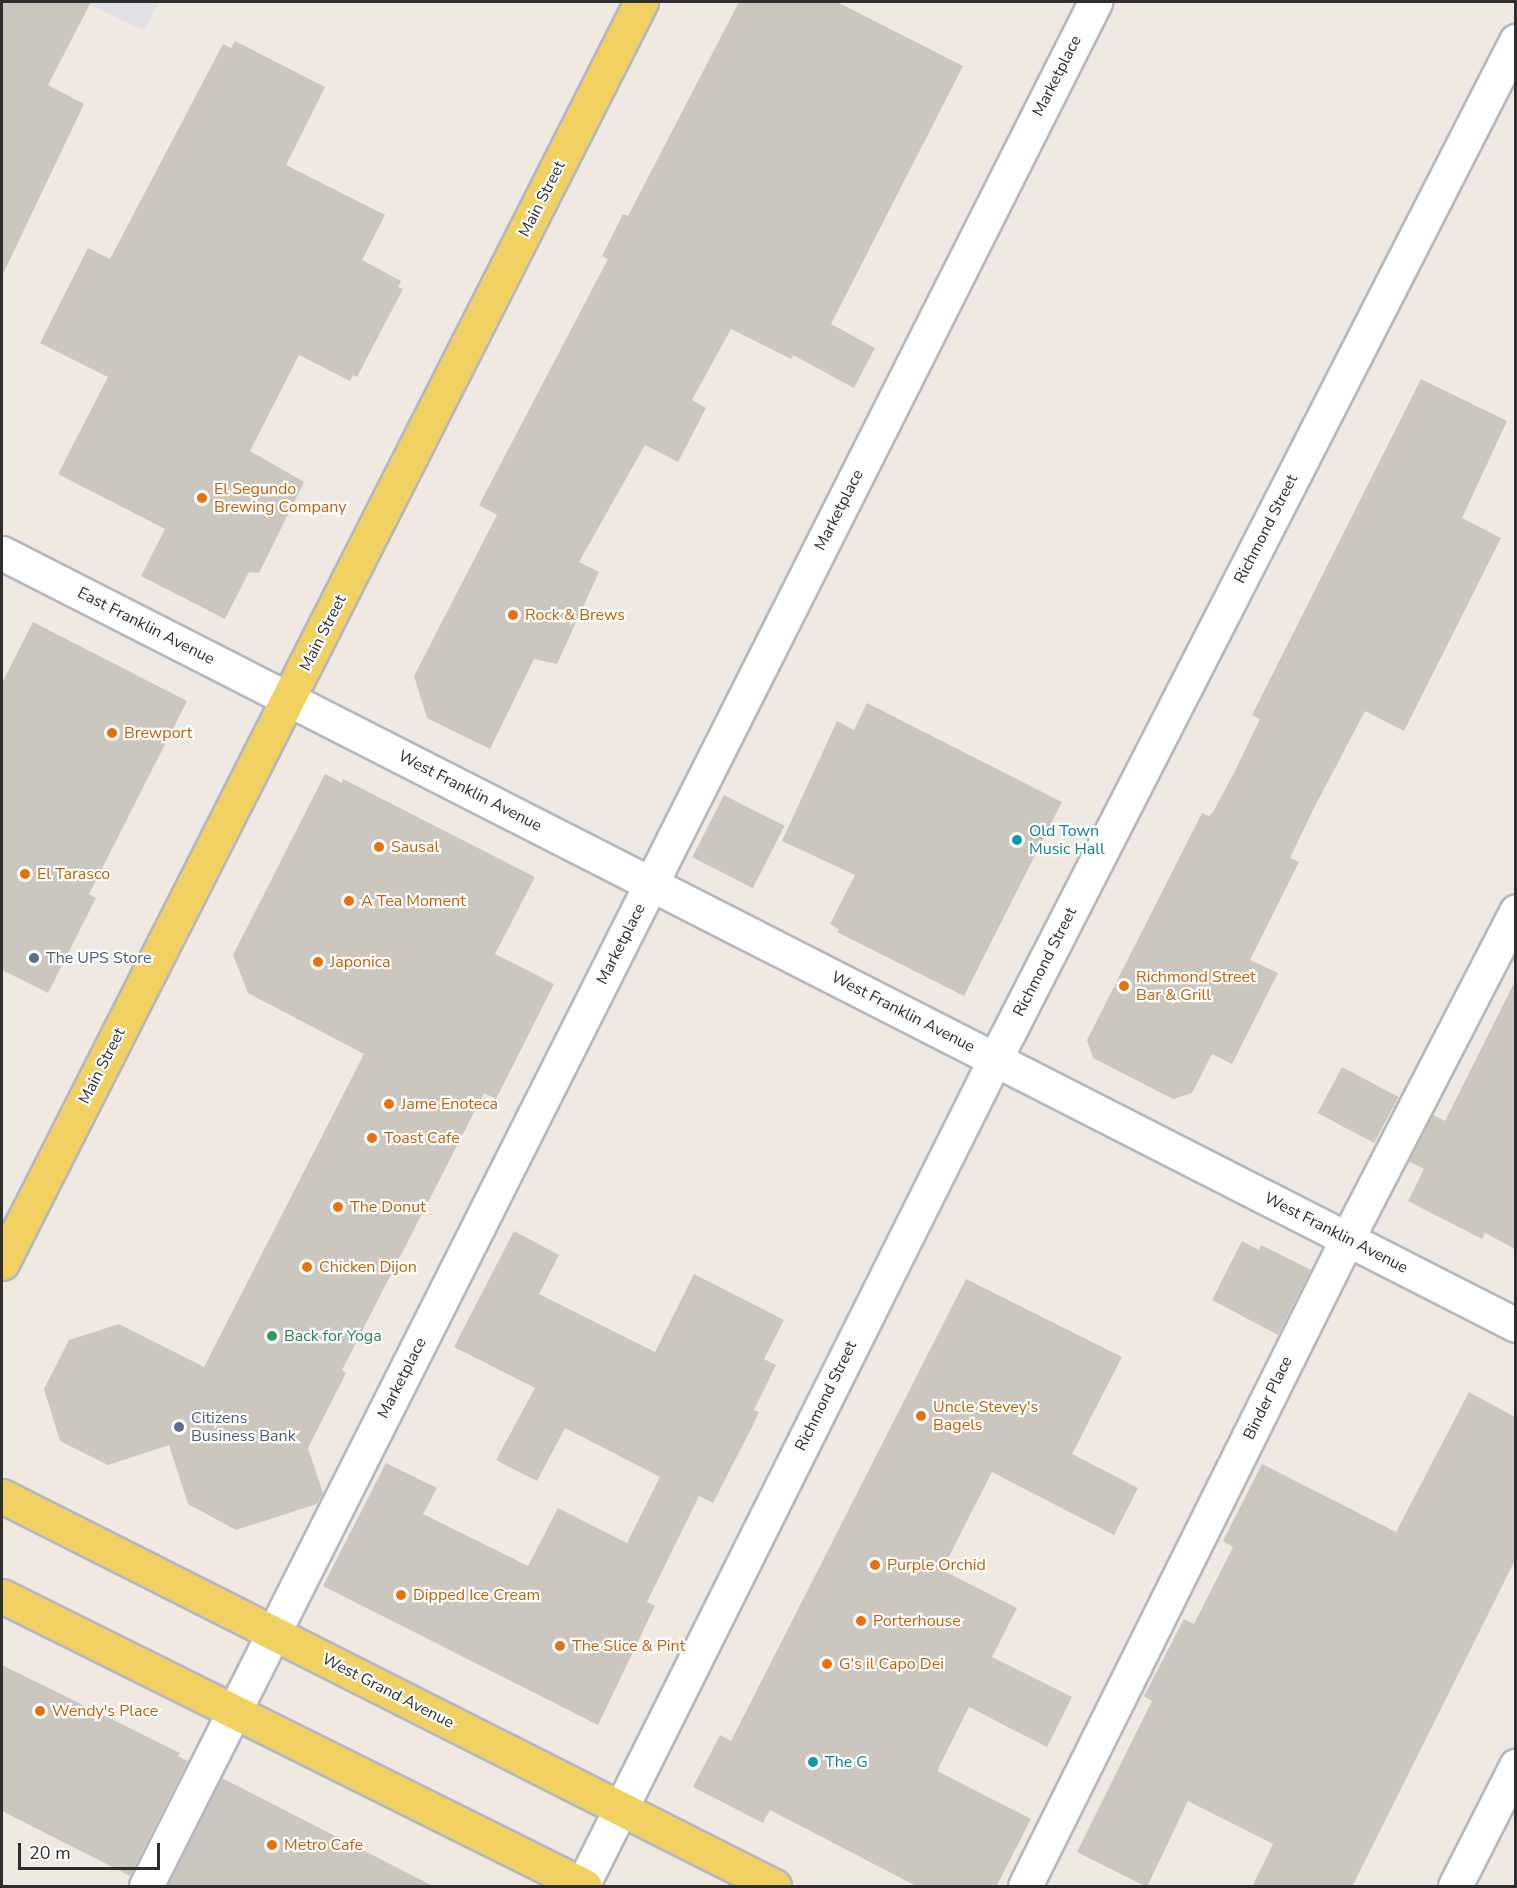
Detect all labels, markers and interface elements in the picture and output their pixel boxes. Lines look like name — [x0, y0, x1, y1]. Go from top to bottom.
street label: Marketplace — [1028, 32, 1086, 120]
street label: Main Street — [515, 158, 569, 240]
street label: Marketplace — [810, 466, 868, 554]
street label: Richmond Street — [1230, 471, 1302, 587]
place label: El Segundo Brewing Company — [214, 479, 346, 517]
marker: El Segundo Brewing Company — [195, 491, 209, 505]
street label: East Franklin Avenue — [74, 583, 218, 669]
street label: Main Street — [296, 592, 350, 674]
place label: Rock & Brews — [525, 605, 625, 625]
marker: Rock & Brews — [506, 608, 520, 622]
place label: Brewport — [124, 723, 192, 743]
marker: Brewport — [105, 726, 119, 740]
street label: West Franklin Avenue — [395, 746, 545, 836]
place label: Old Town Music Hall — [1029, 821, 1105, 859]
marker: Old Town Music Hall — [1010, 833, 1024, 847]
place label: Sausal — [391, 837, 439, 857]
marker: Sausal — [372, 840, 386, 854]
place label: El Tarasco — [37, 864, 110, 884]
marker: El Tarasco — [18, 867, 32, 881]
place label: A Tea Moment — [361, 891, 466, 911]
marker: A Tea Moment — [342, 894, 356, 908]
street label: Marketplace — [592, 900, 650, 988]
street label: Richmond Street — [1009, 904, 1081, 1020]
place label: The UPS Store — [46, 948, 151, 968]
marker: The UPS Store — [27, 951, 41, 965]
place label: Japonica — [330, 952, 391, 972]
marker: Japonica — [311, 955, 325, 969]
street label: West Franklin Avenue — [828, 967, 978, 1057]
place label: Richmond Street Bar & Grill — [1136, 967, 1256, 1005]
marker: Richmond Street Bar & Grill — [1117, 979, 1131, 993]
street label: Main Street — [75, 1025, 129, 1107]
place label: Jame Enoteca — [401, 1094, 498, 1114]
marker: Jame Enoteca — [382, 1097, 396, 1111]
place label: Toast Cafe — [384, 1128, 460, 1148]
marker: Toast Cafe — [365, 1131, 379, 1145]
street label: West Franklin Avenue — [1261, 1188, 1411, 1278]
place label: The Donut — [350, 1197, 426, 1217]
marker: The Donut — [331, 1200, 345, 1214]
place label: Chicken Dijon — [319, 1257, 417, 1277]
marker: Chicken Dijon — [300, 1260, 314, 1274]
place label: Back for Yoga — [284, 1326, 382, 1346]
marker: Back for Yoga — [265, 1329, 279, 1343]
street label: Marketplace — [373, 1334, 431, 1422]
street label: Richmond Street — [791, 1338, 861, 1454]
street label: Binder Place — [1240, 1353, 1296, 1443]
place label: Uncle Stevey's Bagels — [933, 1397, 1038, 1435]
place label: Citizens Business Bank — [191, 1408, 296, 1446]
marker: Uncle Stevey's Bagels — [914, 1409, 928, 1423]
marker: Citizens Business Bank — [172, 1420, 186, 1434]
place label: Purple Orchid — [887, 1555, 986, 1575]
marker: Purple Orchid — [868, 1558, 882, 1572]
place label: Dipped Ice Cream — [413, 1585, 540, 1605]
marker: Dipped Ice Cream — [394, 1588, 408, 1602]
place label: Porterhouse — [873, 1611, 961, 1631]
marker: Porterhouse — [854, 1614, 868, 1628]
place label: The Slice & Pint — [572, 1636, 685, 1656]
marker: The Slice & Pint — [553, 1639, 567, 1653]
street label: West Grand Avenue — [319, 1649, 457, 1733]
place label: G's il Capo Dei — [839, 1654, 944, 1674]
marker: G's il Capo Dei — [820, 1657, 834, 1671]
place label: Wendy's Place — [52, 1701, 158, 1721]
marker: Wendy's Place — [33, 1704, 47, 1718]
place label: The G — [825, 1752, 868, 1772]
marker: The G — [806, 1755, 820, 1769]
scale bar — [21, 1831, 164, 1869]
place label: Metro Cafe — [284, 1835, 363, 1855]
marker: Metro Cafe — [265, 1838, 279, 1852]
text: 20 m — [29, 1841, 71, 1865]

